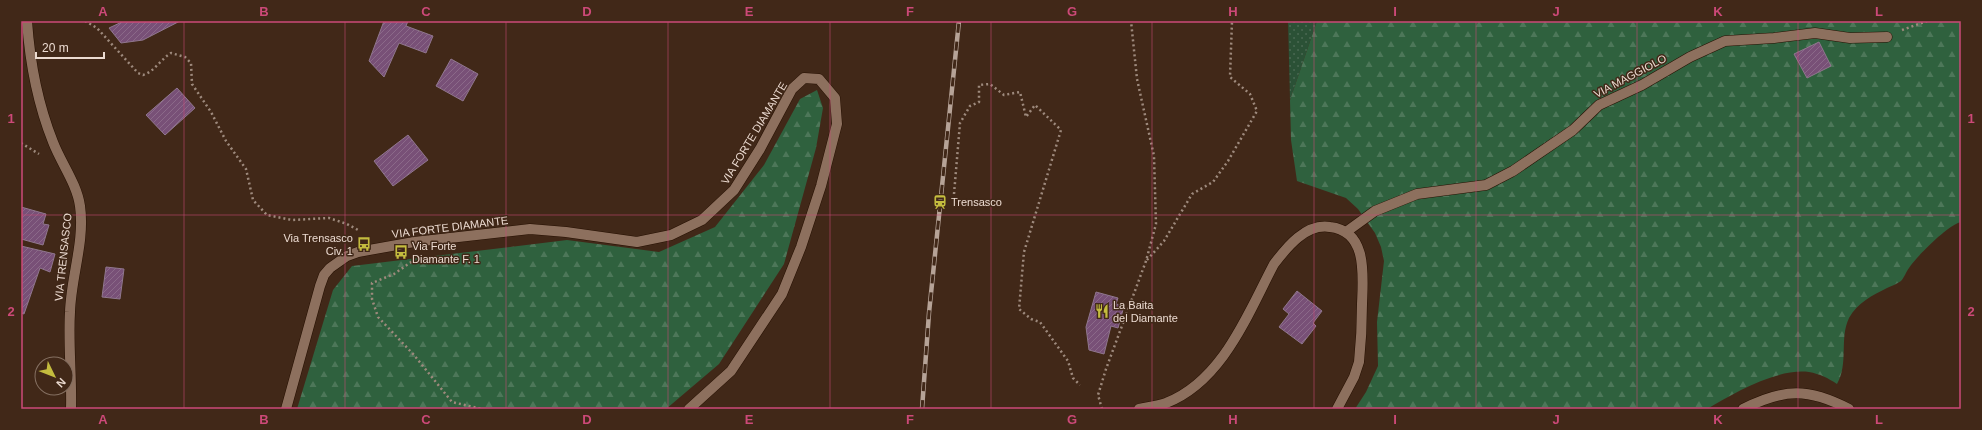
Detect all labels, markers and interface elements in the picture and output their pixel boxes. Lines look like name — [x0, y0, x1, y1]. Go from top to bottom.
text: A — [98, 4, 108, 19]
text: B — [259, 4, 269, 19]
text: C — [421, 4, 431, 19]
text: D — [582, 4, 592, 19]
text: E — [745, 4, 754, 19]
text: F — [906, 4, 914, 19]
text: G — [1067, 4, 1077, 19]
text: H — [1228, 4, 1238, 19]
text: I — [1393, 4, 1397, 19]
text: J — [1552, 4, 1560, 19]
text: K — [1713, 4, 1723, 19]
text: L — [1875, 4, 1883, 19]
scale bar — [36, 34, 104, 60]
text: 20 m — [42, 41, 69, 55]
street label: VIA MAGGIOLO — [1592, 52, 1669, 100]
street label: VIA FORTE DIAMANTE — [719, 80, 789, 186]
text: 1 — [7, 111, 15, 126]
text: 1 — [1967, 111, 1975, 126]
station icon: Trensasco — [932, 194, 948, 210]
place label: Trensasco — [951, 196, 1002, 208]
street label: VIA TRENSASCO — [52, 212, 74, 302]
street label: VIA FORTE DIAMANTE — [391, 214, 509, 240]
place label: Via Trensasco Civ. 1 — [283, 232, 353, 257]
bus stop icon: Via Trensasco Civ. 1 — [356, 236, 372, 252]
place label: Via Forte Diamante F. 1 — [412, 240, 480, 265]
bus stop icon: Via Forte Diamante F. 1 — [393, 244, 409, 260]
place label: La Baita del Diamante — [1113, 299, 1178, 324]
restaurant icon: La Baita del Diamante — [1094, 303, 1110, 319]
text: 2 — [7, 304, 15, 319]
text: 2 — [1967, 304, 1975, 319]
north arrow — [34, 356, 74, 396]
text: N — [54, 376, 68, 390]
text: A — [98, 412, 108, 427]
text: B — [259, 412, 269, 427]
text: C — [421, 412, 431, 427]
text: D — [582, 412, 592, 427]
text: E — [745, 412, 754, 427]
text: F — [906, 412, 914, 427]
text: G — [1067, 412, 1077, 427]
text: H — [1228, 412, 1238, 427]
text: I — [1393, 412, 1397, 427]
text: J — [1552, 412, 1560, 427]
text: K — [1713, 412, 1723, 427]
text: L — [1875, 412, 1883, 427]

